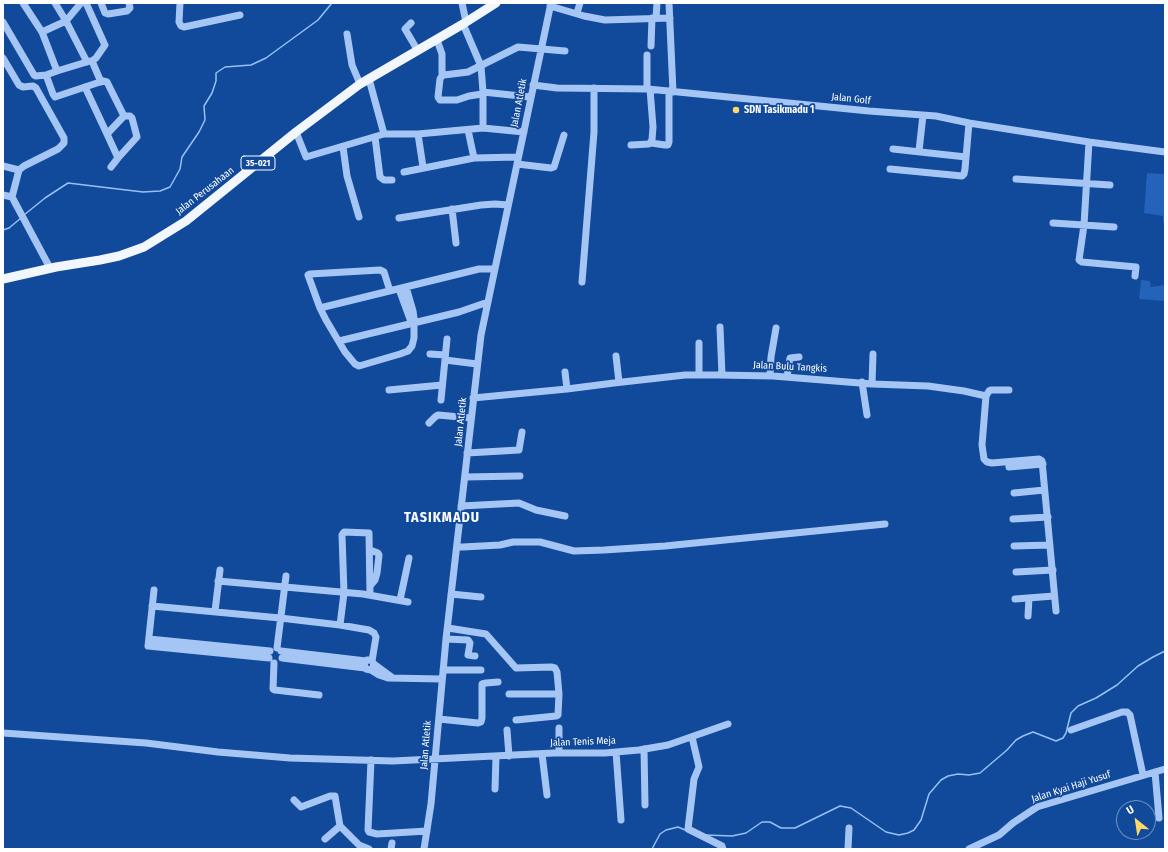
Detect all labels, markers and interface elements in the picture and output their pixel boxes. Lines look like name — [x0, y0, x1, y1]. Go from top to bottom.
street label: Jalan Atletik — [508, 78, 530, 128]
street label: Jalan Golf — [831, 91, 871, 107]
place label: SDN Tasikmadu 1 — [744, 104, 814, 116]
marker: SDN Tasikmadu 1 — [731, 105, 741, 115]
road number: 35-021 — [241, 156, 275, 170]
street label: Jalan Perusahaan — [173, 165, 237, 217]
street label: Jalan Bulu Tangkis — [753, 359, 827, 375]
street label: Jalan Atletik — [452, 397, 470, 447]
district label: TASIKMADU — [404, 510, 480, 526]
street label: Jalan Atletik — [418, 720, 434, 770]
street label: Jalan Tenis Meja — [550, 735, 616, 749]
street label: Jalan Kyai Haji Yusuf — [1030, 769, 1112, 805]
north arrow — [1116, 800, 1156, 840]
text: U — [1124, 803, 1136, 817]

